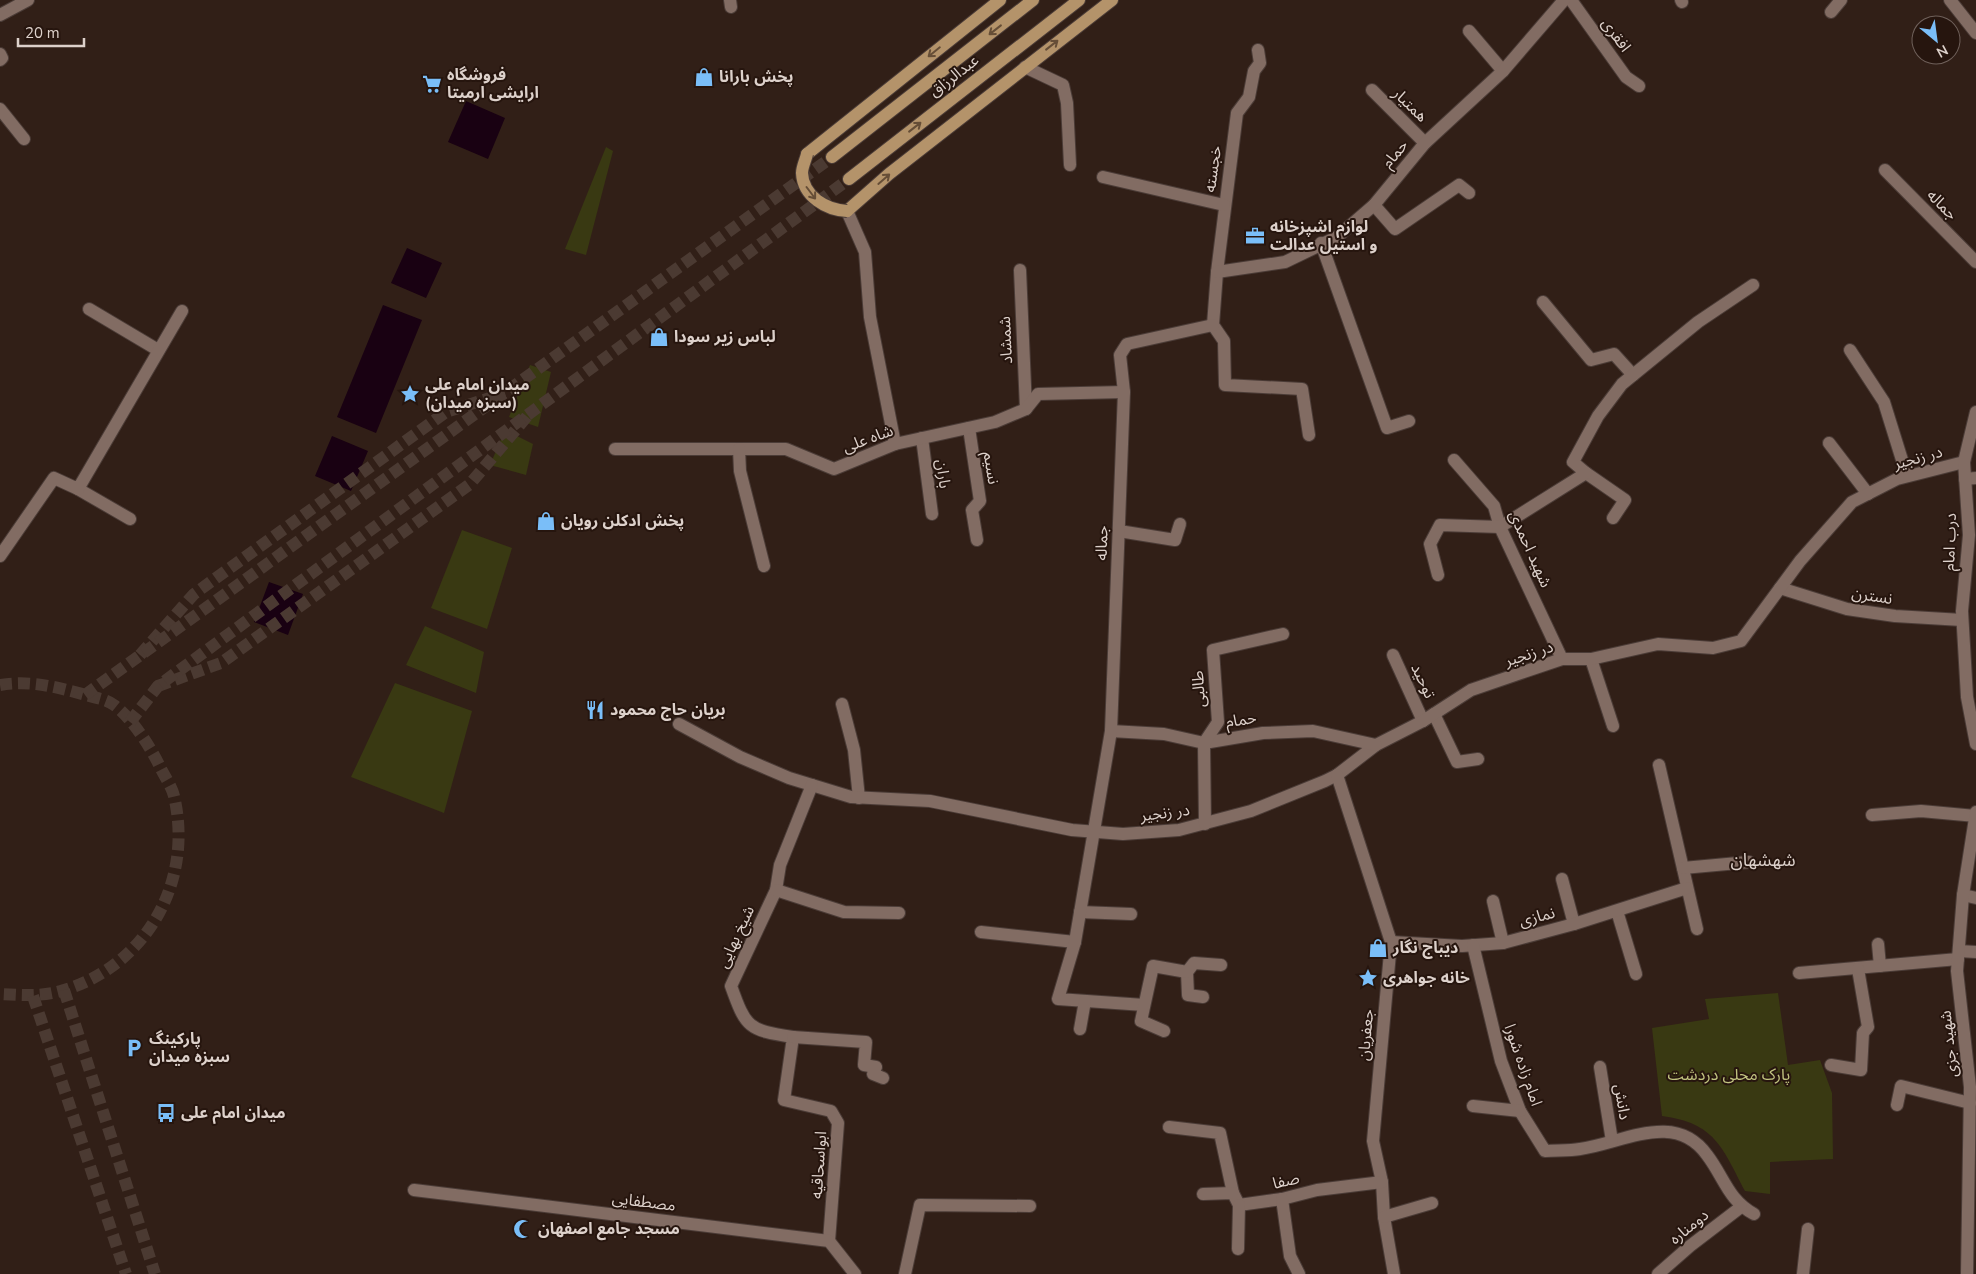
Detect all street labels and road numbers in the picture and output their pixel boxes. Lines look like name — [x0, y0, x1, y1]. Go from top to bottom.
street label: افقری — [1596, 13, 1636, 57]
street label: عبدالرزاق — [924, 49, 984, 103]
street label: همتیار — [1387, 82, 1432, 127]
street label: حمام — [1377, 135, 1414, 174]
street label: خجسته — [1199, 144, 1227, 194]
street label: جماله — [1922, 185, 1962, 225]
street label: شمشاد — [994, 316, 1018, 364]
street label: شاه علی — [840, 420, 896, 458]
street label: در زنجیر — [1890, 441, 1945, 475]
street label: نسیم — [977, 450, 1004, 486]
street label: باران — [930, 458, 956, 490]
street label: شهید احمدی — [1503, 507, 1557, 591]
street label: درب امام — [1938, 513, 1963, 571]
street label: جماله — [1090, 525, 1114, 561]
street label: نسترن — [1850, 582, 1894, 610]
street label: در زنجیر — [1501, 636, 1556, 672]
street label: توحید — [1405, 660, 1441, 702]
street label: طالبی — [1187, 670, 1211, 708]
street label: حمام — [1224, 707, 1258, 734]
street label: در زنجیر — [1138, 799, 1191, 827]
street label: شیخ بهایی — [712, 902, 761, 972]
street label: نمازی — [1517, 902, 1557, 932]
street label: جعفریان — [1353, 1008, 1379, 1062]
street label: شهید جزی — [1935, 1009, 1963, 1079]
street label: امام زاده شورا — [1498, 1021, 1547, 1109]
street label: دانش — [1608, 1082, 1636, 1122]
street label: ابواسحاقیه — [806, 1130, 832, 1200]
street label: صفا — [1270, 1167, 1302, 1195]
street label: مصطفایی — [611, 1187, 677, 1217]
street label: دومناره — [1665, 1204, 1713, 1250]

